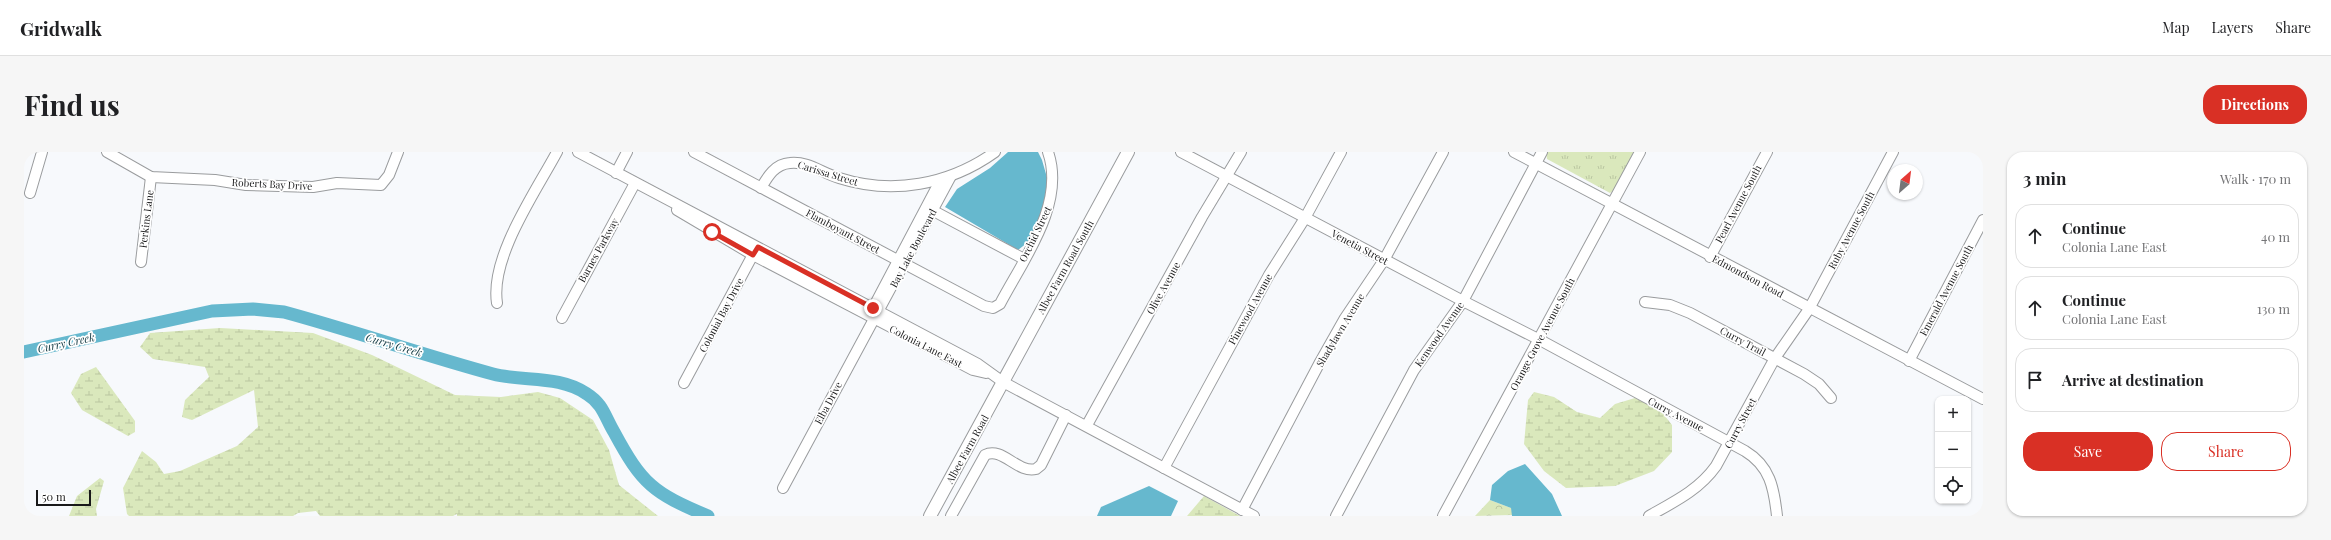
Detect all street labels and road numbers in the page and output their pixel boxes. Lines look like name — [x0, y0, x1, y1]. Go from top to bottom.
street label: Carissa Street — [796, 157, 860, 189]
street label: Pearl Avenue South — [1711, 162, 1765, 246]
street label: Roberts Bay Drive — [231, 175, 313, 193]
street label: Ruby Avenue South — [1825, 188, 1878, 271]
street label: Perkins Lane — [135, 189, 157, 249]
street label: Orchid Street — [1015, 203, 1055, 264]
street label: Flamboyant Street — [804, 206, 883, 257]
street label: Bay Lake Boulevard — [886, 206, 940, 290]
street label: Barnes Parkway — [574, 215, 622, 285]
street label: Albee Farm Road South — [1033, 218, 1097, 317]
street label: Venetia Street — [1328, 226, 1391, 268]
street label: Emerald Avenue South — [1916, 242, 1976, 338]
street label: Edmondson Road — [1710, 251, 1786, 301]
street label: Olive Avenue — [1143, 259, 1183, 317]
street label: Pinewood Avenue — [1225, 271, 1275, 347]
street label: Colonial Bay Drive — [695, 275, 747, 355]
street label: Orange Grove Avenue South — [1506, 275, 1578, 393]
street label: Shadylawn Avenue — [1313, 291, 1367, 369]
street label: Kenwood Avenue — [1411, 298, 1467, 370]
street label: Colonia Lane East — [887, 322, 965, 371]
street label: Curry Trail — [1718, 323, 1769, 359]
street label: Elba Drive — [811, 379, 845, 427]
street label: Curry Avenue — [1646, 393, 1706, 435]
street label: Curry Street — [1721, 395, 1759, 451]
street label: Albee Farm Road — [942, 412, 992, 487]

